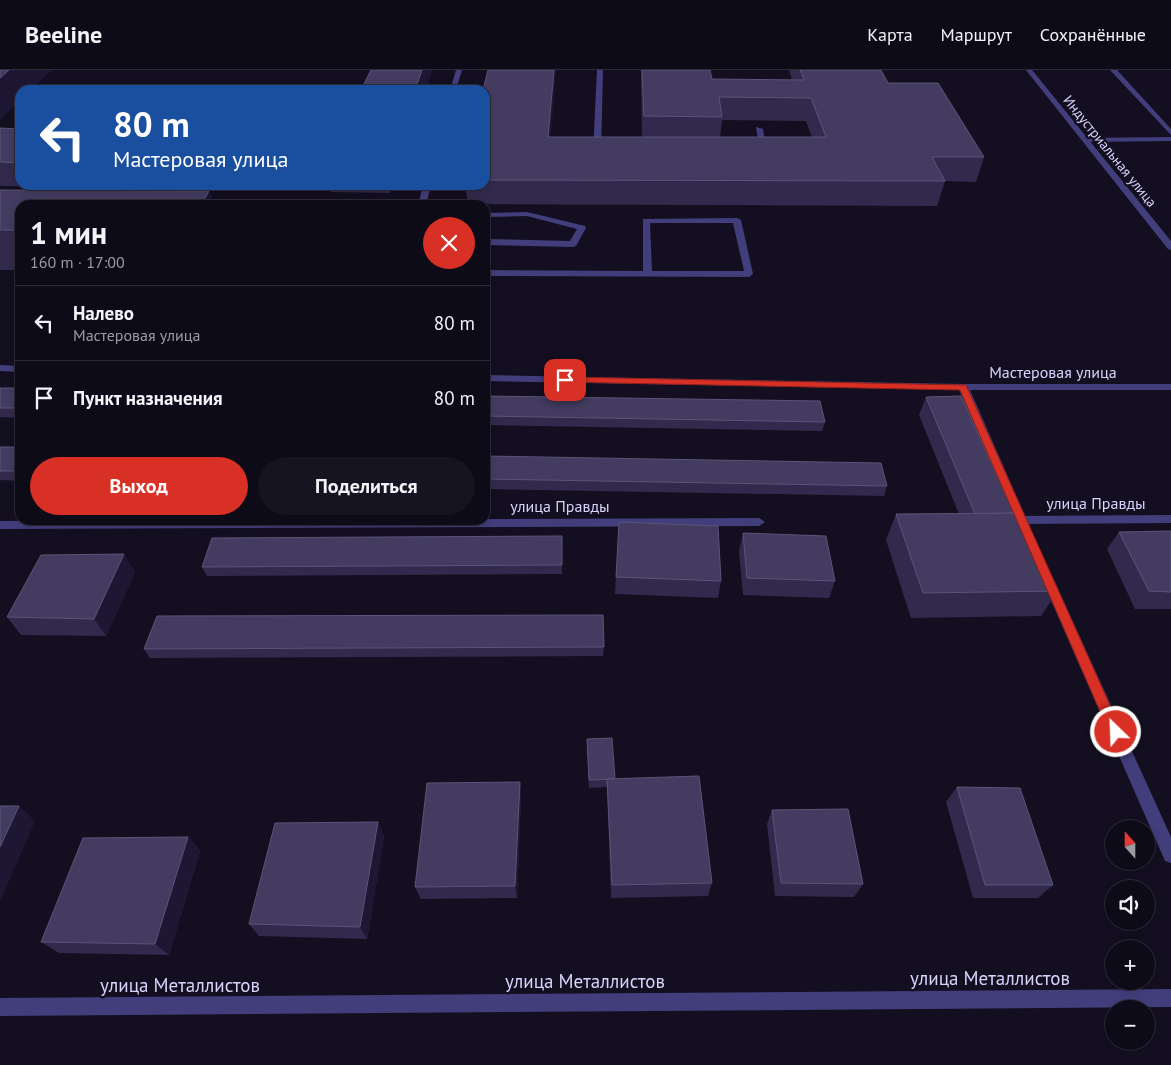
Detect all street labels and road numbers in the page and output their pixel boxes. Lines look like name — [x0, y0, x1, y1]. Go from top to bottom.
street label: Индустриальная улица — [1059, 91, 1161, 211]
street label: Мастеровая улица — [989, 362, 1117, 382]
street label: улица Правды — [1046, 493, 1146, 513]
street label: улица Правды — [510, 496, 610, 516]
street label: улица Металлистов — [910, 966, 1070, 990]
street label: улица Металлистов — [505, 969, 665, 993]
street label: улица Металлистов — [100, 973, 260, 997]

